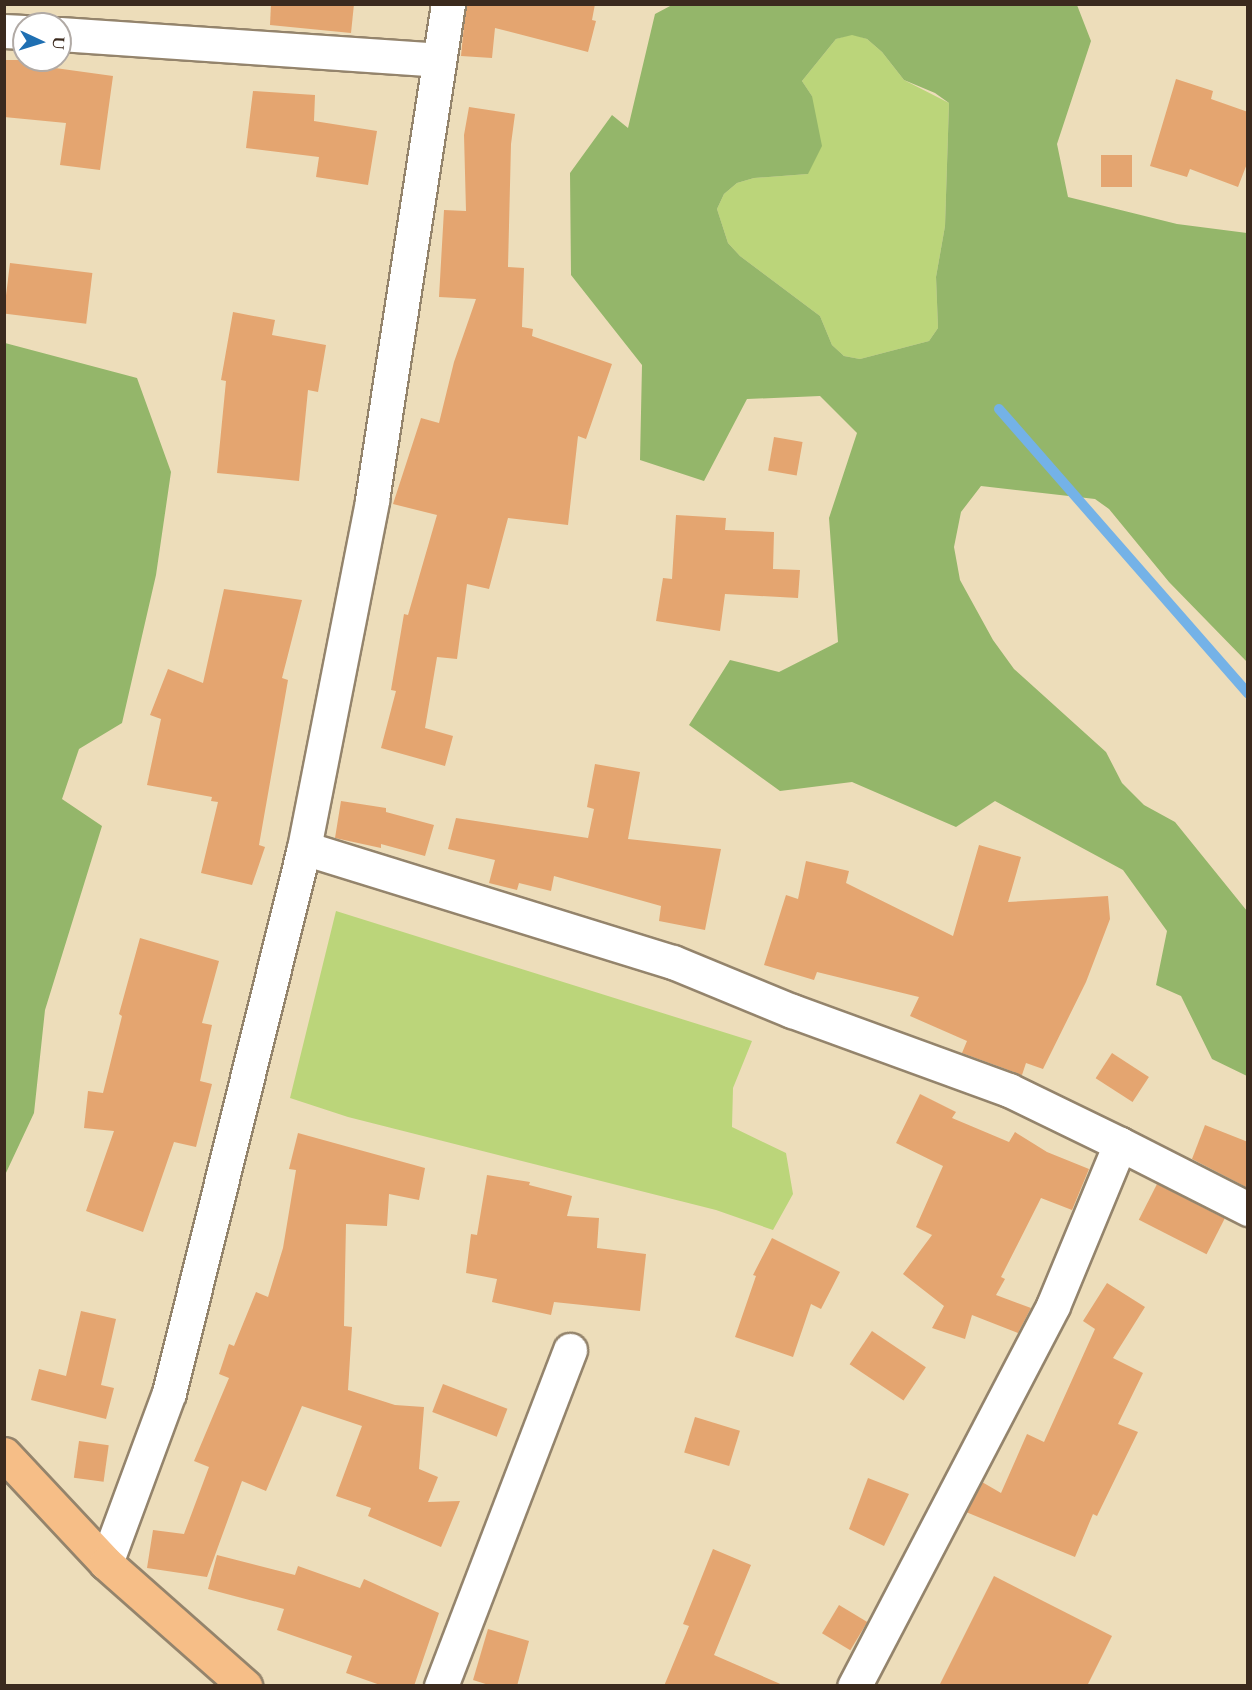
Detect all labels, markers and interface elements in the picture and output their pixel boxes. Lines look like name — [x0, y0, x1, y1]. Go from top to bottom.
north arrow — [12, 12, 72, 72]
text: U — [47, 36, 69, 50]

